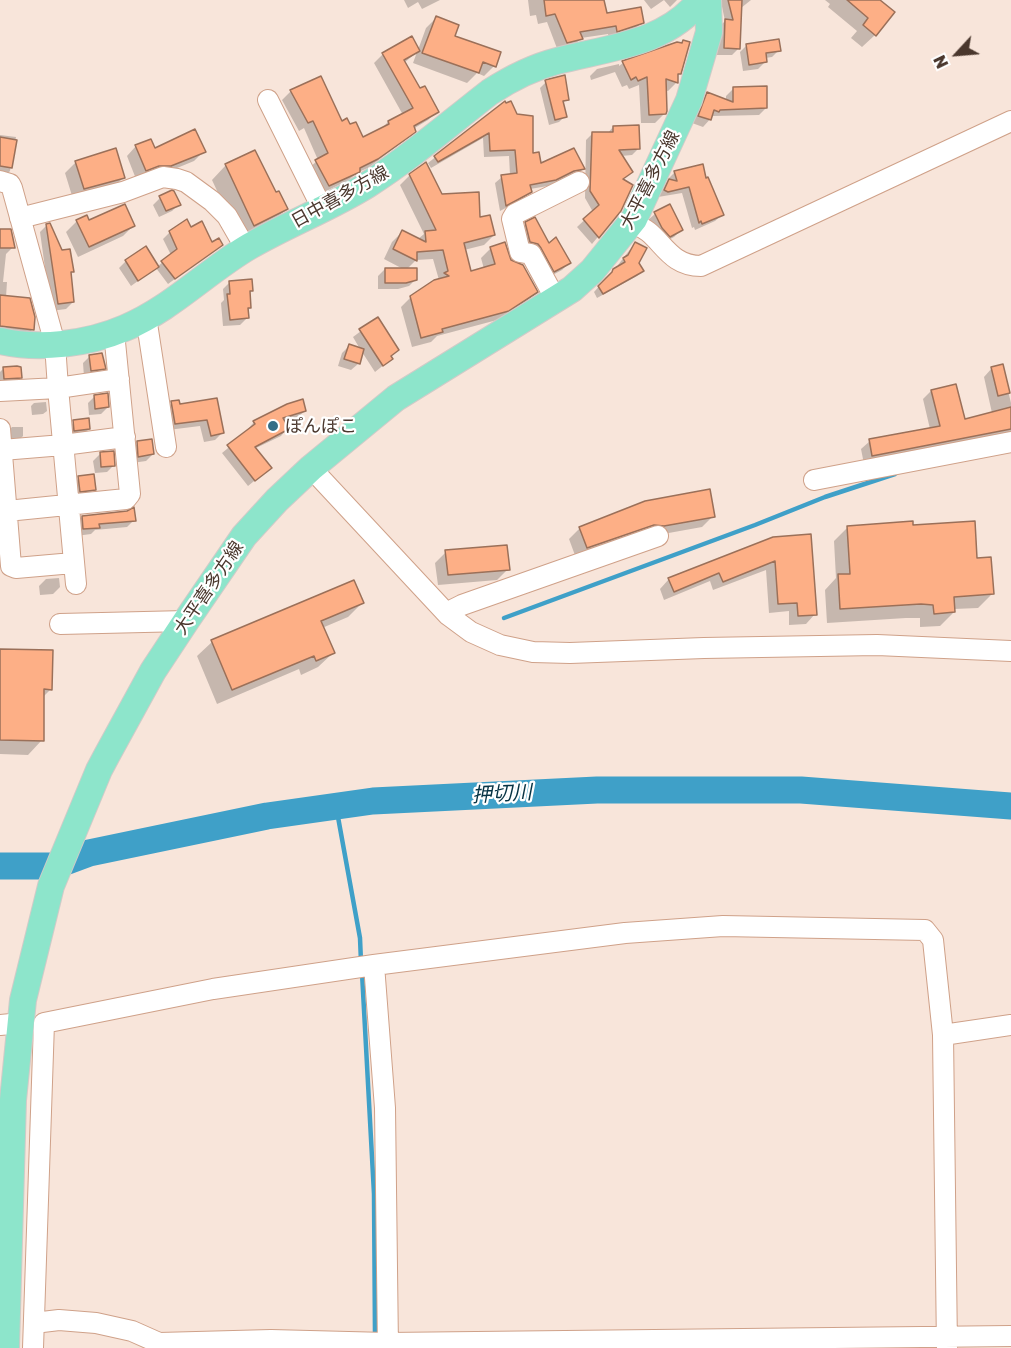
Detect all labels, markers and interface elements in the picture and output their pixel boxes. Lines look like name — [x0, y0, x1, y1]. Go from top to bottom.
north arrow — [927, 24, 987, 84]
text: N — [929, 52, 952, 72]
street label: 大平喜多方線 — [616, 127, 684, 233]
street label: 日中喜多方線 — [288, 161, 392, 233]
place label: ぽんぽこ — [285, 415, 357, 437]
marker: ぽんぽこ — [266, 419, 280, 433]
street label: 大平喜多方線 — [170, 537, 248, 639]
water label: 押切川 — [471, 780, 533, 808]

